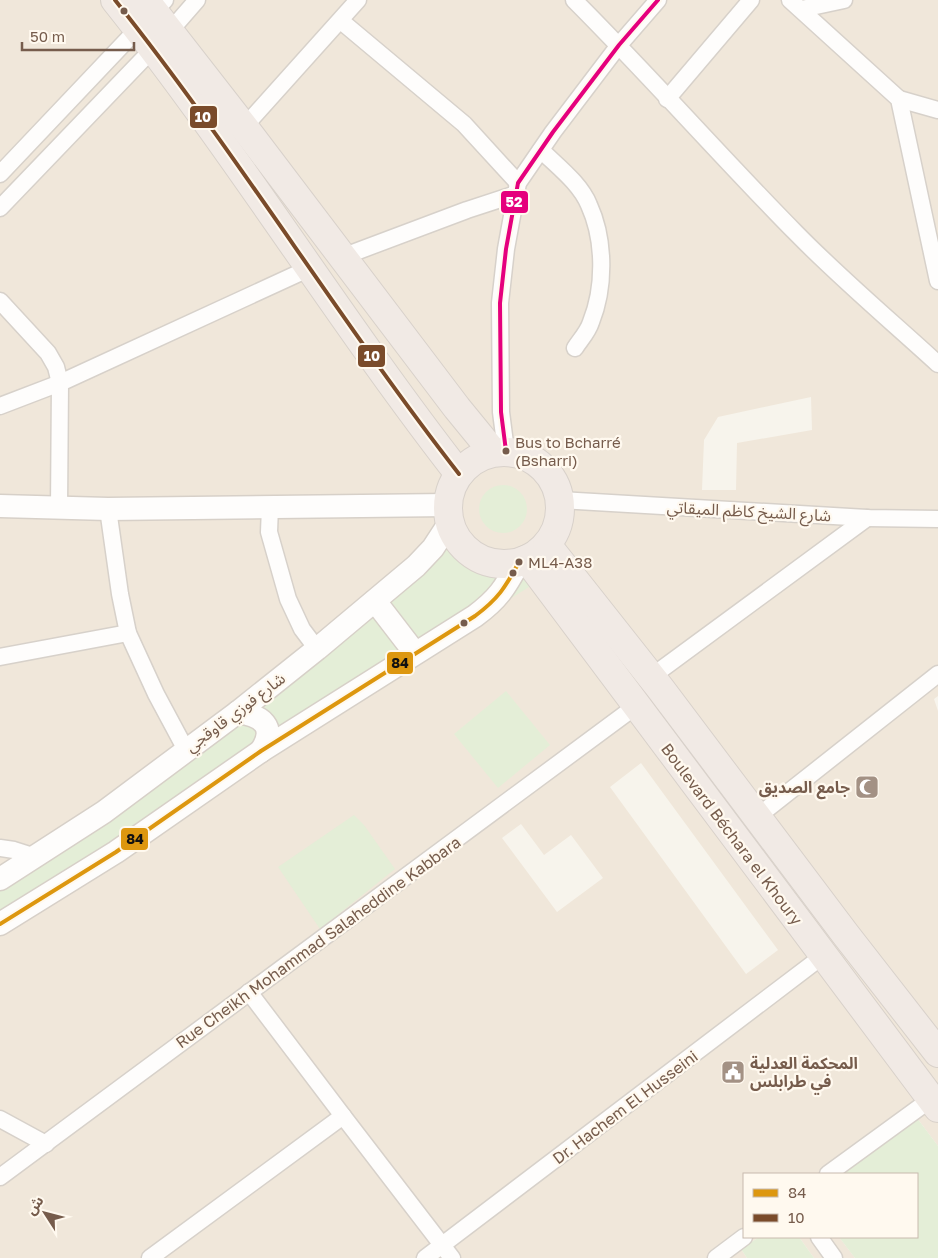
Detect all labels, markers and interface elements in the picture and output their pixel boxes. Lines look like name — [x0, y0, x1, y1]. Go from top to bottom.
unlabelled marker — [119, 6, 129, 16]
scale bar — [22, 20, 135, 52]
text: 50 m — [30, 27, 65, 45]
line badge: 10 — [189, 105, 218, 129]
text: 10 — [195, 108, 211, 125]
line badge: 52 — [500, 190, 529, 214]
text: 52 — [505, 193, 523, 210]
line badge: 10 — [357, 344, 386, 368]
text: 10 — [364, 347, 380, 364]
place label: Bus to Bcharré (Bsharri) — [515, 433, 621, 469]
marker: Bus to Bcharré (Bsharri) — [501, 446, 511, 456]
street label: شارع الشيخ كاظم الميقاتي — [666, 497, 832, 528]
place label: ML4-A38 — [528, 553, 592, 571]
marker: ML4-A38 — [514, 557, 524, 567]
unlabelled marker — [508, 568, 518, 578]
unlabelled marker — [459, 618, 469, 628]
line badge: 84 — [386, 651, 414, 675]
text: 84 — [391, 654, 409, 671]
street label: شارع فوزي قاوقجي — [181, 668, 291, 758]
street label: Boulevard Béchara el Khoury — [657, 739, 807, 929]
mosque icon: جامع الصديق — [854, 774, 880, 800]
place label: جامع الصديق — [759, 777, 850, 800]
line badge: 84 — [120, 827, 149, 851]
text: 84 — [126, 830, 144, 847]
street label: Rue Cheikh Mohammad Salaheddine Kabbara — [172, 832, 464, 1052]
street label: Dr. Hachem El Husseini — [548, 1046, 702, 1168]
place label: المحكمة العدلية في طرابلس — [750, 1053, 858, 1095]
public building icon: المحكمة العدلية في طرابلس — [720, 1059, 746, 1085]
legend — [743, 1173, 918, 1238]
text: 84 — [788, 1183, 806, 1201]
north arrow — [20, 1188, 70, 1238]
text: ش — [22, 1192, 47, 1218]
text: 10 — [788, 1208, 805, 1226]

